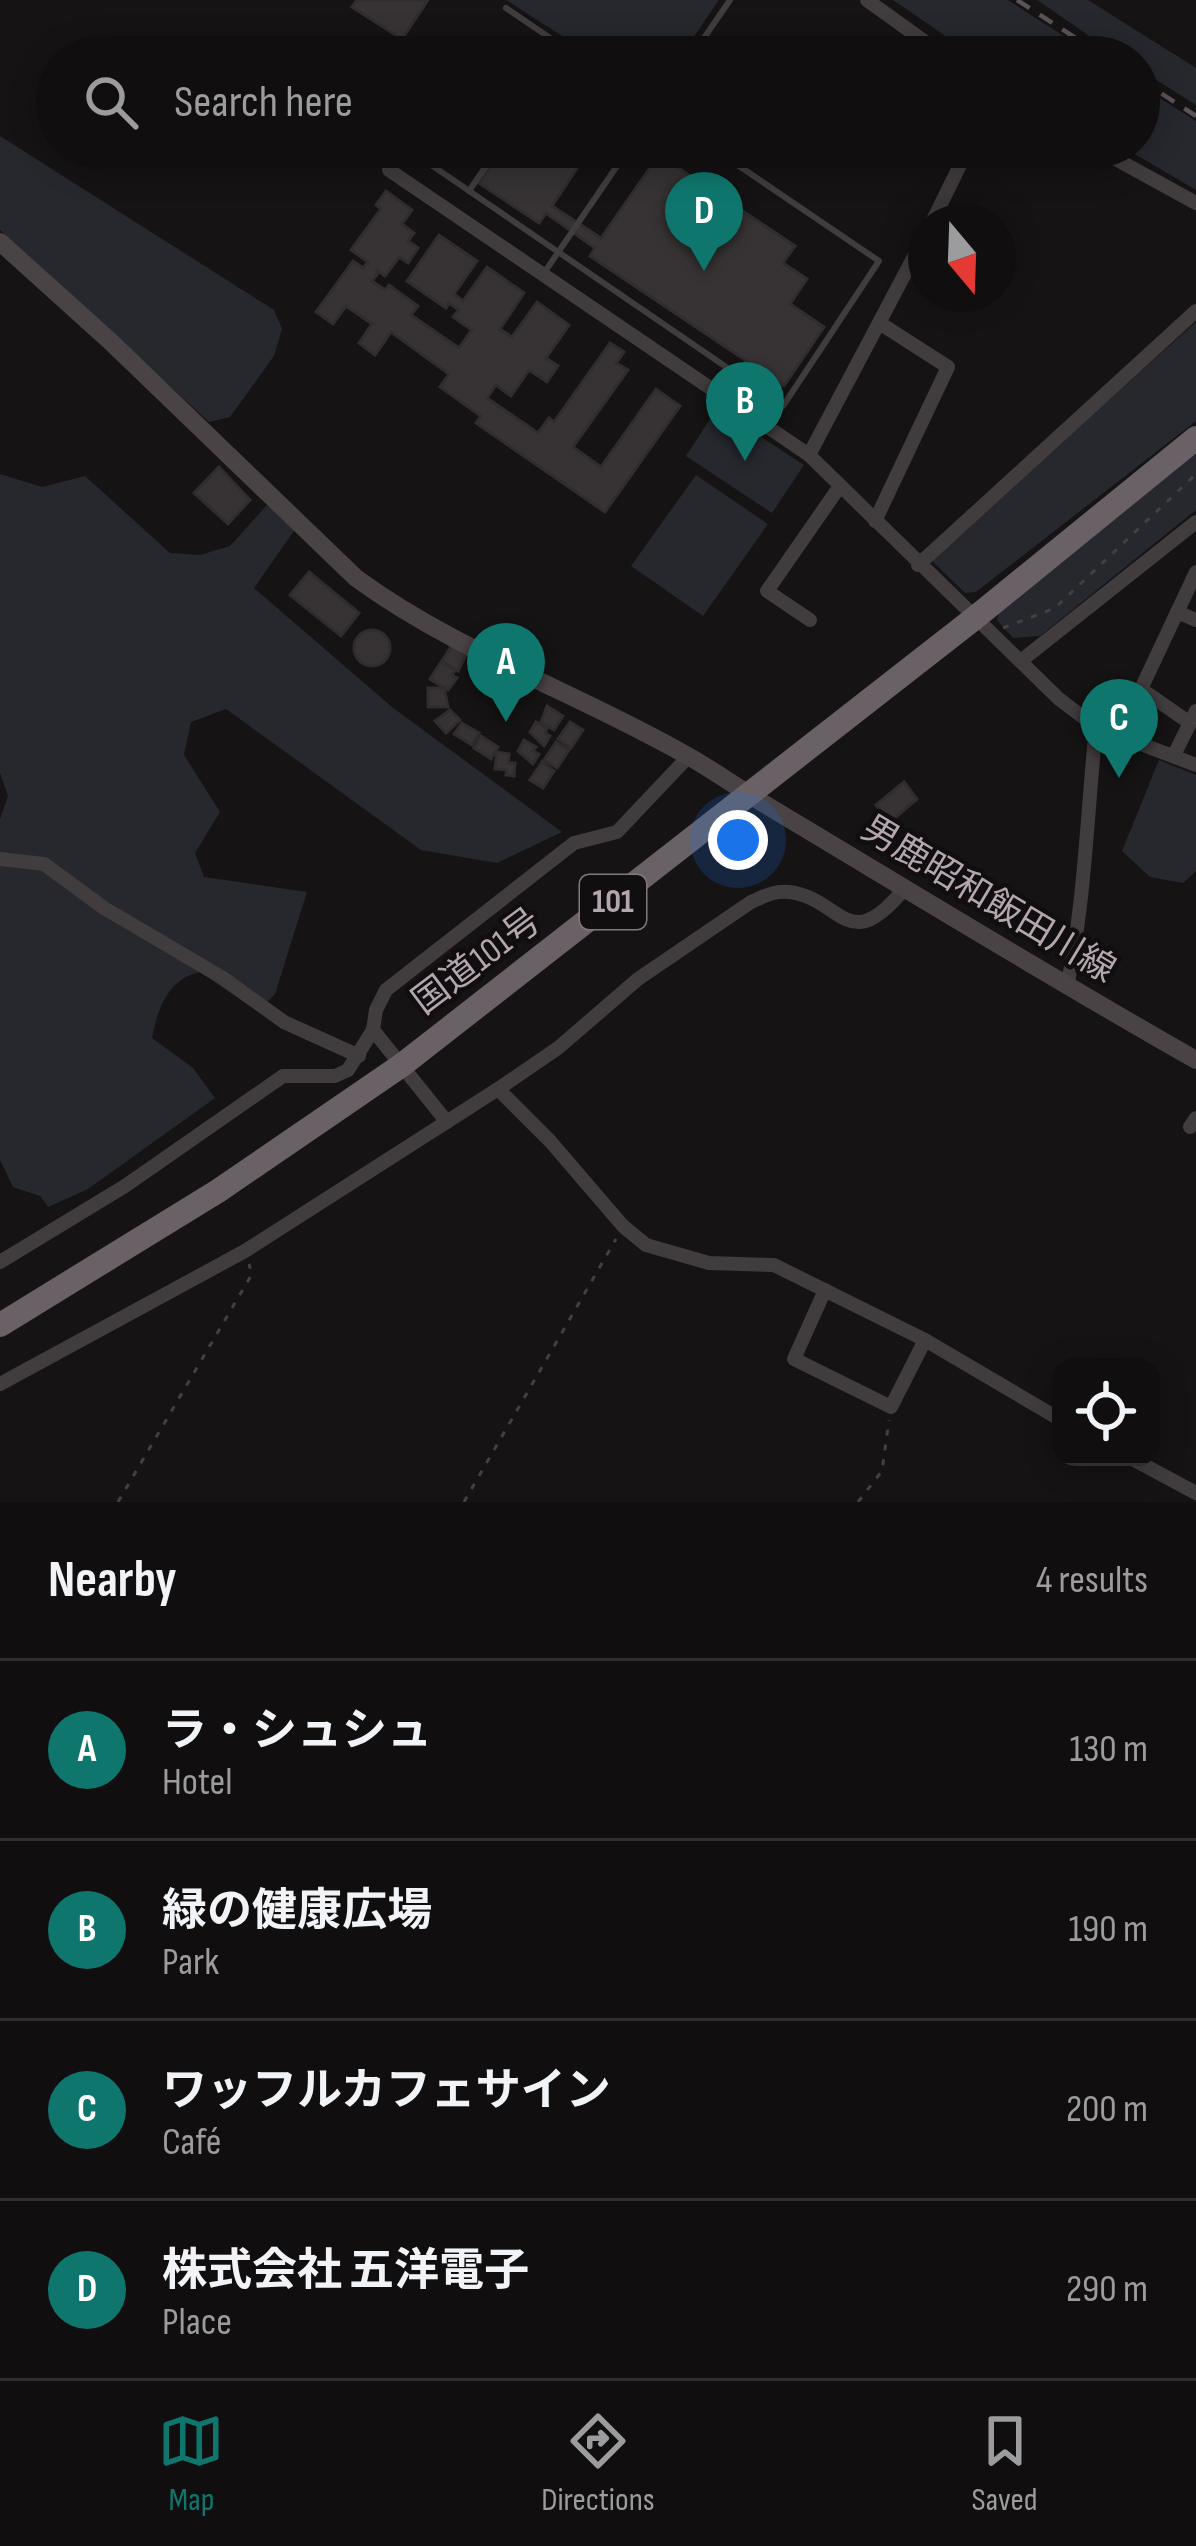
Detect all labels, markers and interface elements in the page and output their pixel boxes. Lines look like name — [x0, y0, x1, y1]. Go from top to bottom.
search box — [36, 36, 1160, 168]
icon: search — [78, 69, 144, 135]
text: Search here — [174, 75, 353, 130]
pin: D — [665, 172, 743, 271]
north arrow — [908, 204, 1016, 312]
pin: B — [706, 362, 784, 461]
pin: A — [467, 623, 545, 722]
pin: C — [1080, 679, 1158, 778]
street label: 男鹿昭和飯田川線 — [853, 807, 1123, 993]
your location — [708, 810, 768, 870]
road number: 101 — [580, 875, 646, 929]
street label: 国道101号 — [404, 900, 550, 1024]
map controls — [1052, 1358, 1160, 1466]
button: locate — [1052, 1358, 1160, 1466]
text: Nearby — [48, 1550, 177, 1611]
text: 4 results — [1036, 1557, 1148, 1604]
text: ラ・シュシュ — [162, 1704, 432, 1759]
text: A — [78, 1726, 96, 1773]
text: 130 m — [1069, 1726, 1148, 1773]
text: Hotel — [162, 1759, 233, 1806]
text: 緑の健康広場 — [162, 1884, 432, 1939]
text: B — [78, 1906, 96, 1953]
text: 190 m — [1068, 1906, 1148, 1953]
text: Park — [162, 1939, 219, 1986]
text: ワッフルカフェサイン — [162, 2064, 611, 2119]
text: C — [77, 2086, 97, 2133]
text: 200 m — [1066, 2086, 1148, 2133]
text: Café — [162, 2119, 221, 2166]
text: 株式会社 五洋電子 — [162, 2244, 529, 2299]
text: D — [77, 2266, 97, 2313]
text: 290 m — [1066, 2266, 1148, 2313]
text: Place — [162, 2299, 232, 2346]
tab: Map — [158, 2408, 224, 2520]
tab: Directions — [541, 2408, 655, 2520]
tab: Saved — [971, 2408, 1038, 2520]

